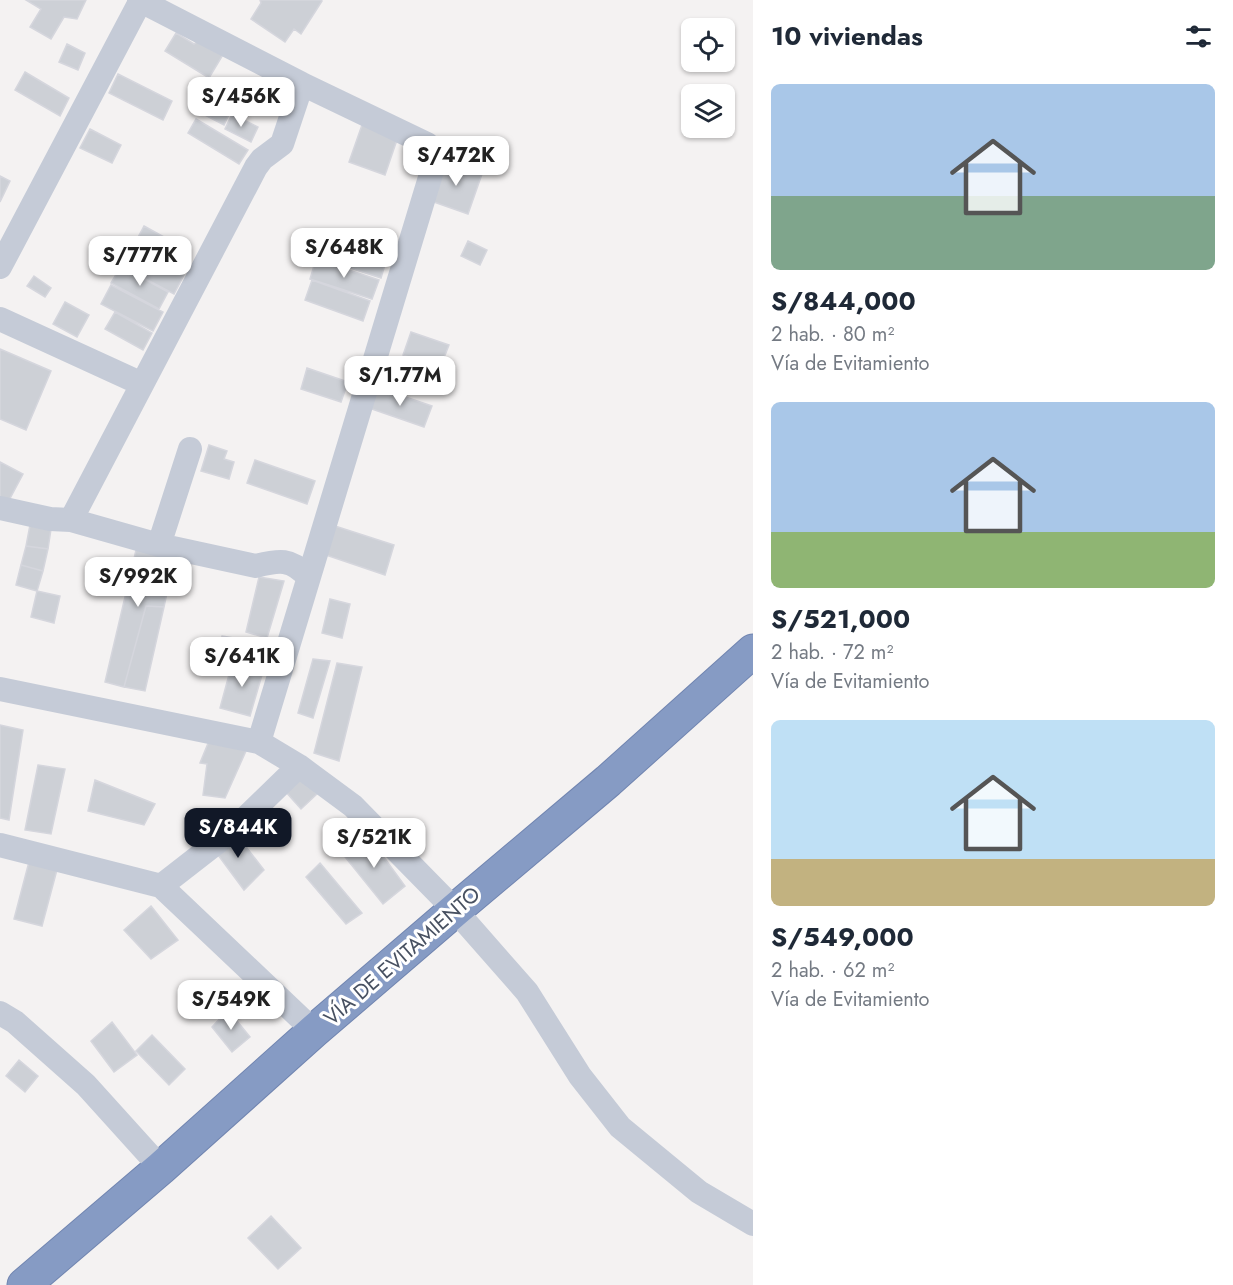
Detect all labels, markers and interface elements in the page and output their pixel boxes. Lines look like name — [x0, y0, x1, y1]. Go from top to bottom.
text: 10 viviendas — [771, 17, 923, 55]
map controls — [681, 18, 735, 138]
button: locate — [681, 18, 735, 72]
icon: filters — [1182, 20, 1215, 53]
pin: S/456K — [192, 77, 290, 128]
text: S/456K — [202, 82, 280, 111]
button: layers — [681, 84, 735, 138]
icon: home — [939, 123, 1047, 231]
pin: S/472K — [407, 136, 505, 187]
text: S/472K — [417, 141, 495, 170]
pin: S/648K — [295, 228, 393, 279]
text: S/648K — [305, 233, 383, 262]
pin: S/777K — [91, 236, 189, 287]
text: S/777K — [103, 241, 177, 270]
text: S/844,000 — [771, 282, 916, 320]
text: 2 hab. · 80 m² — [771, 320, 894, 349]
text: Vía de Evitamiento — [771, 349, 929, 378]
pin: S/1.77M — [345, 356, 455, 407]
text: S/1.77M — [358, 361, 442, 390]
icon: home — [939, 441, 1047, 549]
pin: S/992K — [89, 557, 187, 608]
text: S/992K — [99, 562, 177, 591]
text: S/521,000 — [771, 600, 910, 638]
pin: S/641K — [193, 637, 291, 688]
text: 2 hab. · 72 m² — [771, 638, 893, 667]
text: S/641K — [204, 642, 280, 671]
text: Vía de Evitamiento — [771, 667, 929, 696]
icon: home — [939, 759, 1047, 867]
pin: S/844K — [189, 808, 287, 859]
text: S/844K — [198, 813, 278, 842]
pin: S/521K — [325, 818, 423, 869]
text: S/521K — [337, 823, 411, 852]
street label: VÍA DE EVITAMIENTO — [317, 880, 487, 1032]
text: S/549,000 — [771, 918, 914, 956]
text: 2 hab. · 62 m² — [771, 956, 894, 985]
pin: S/549K — [182, 980, 280, 1031]
text: S/549K — [192, 985, 270, 1014]
text: Vía de Evitamiento — [771, 985, 929, 1014]

